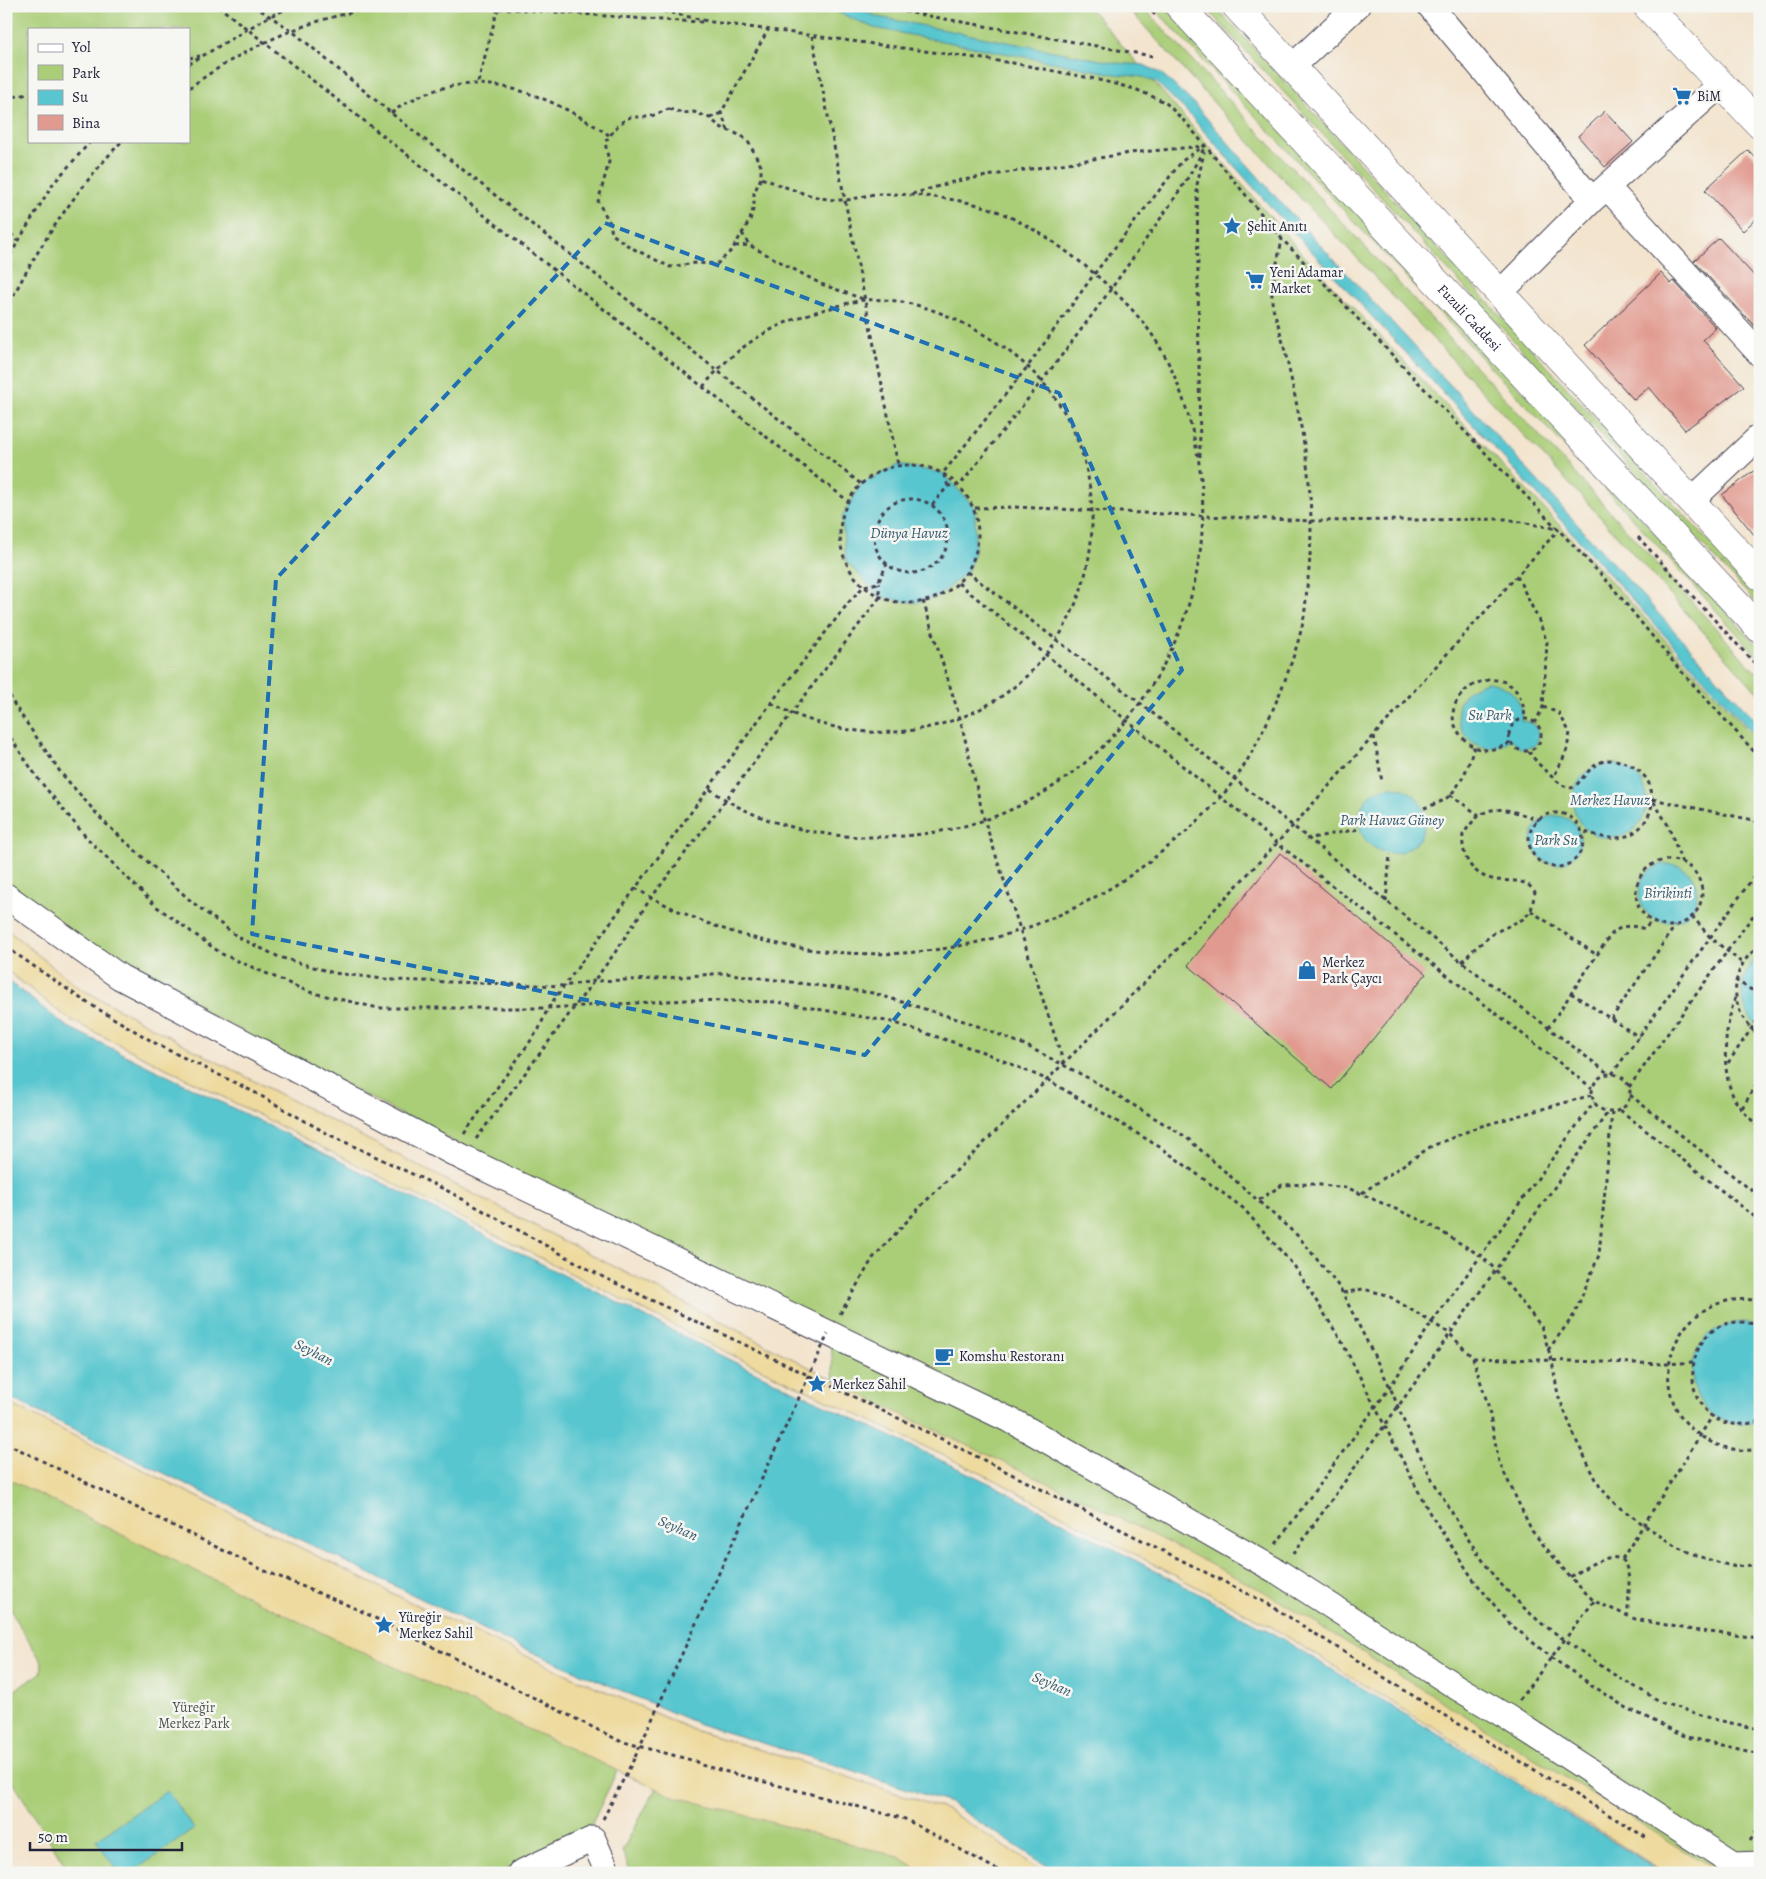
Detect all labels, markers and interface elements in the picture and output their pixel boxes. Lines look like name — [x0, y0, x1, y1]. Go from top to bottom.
legend — [28, 28, 190, 142]
text: Yol — [71, 37, 91, 57]
text: Park — [72, 63, 101, 83]
supermarket icon: BiM — [1671, 85, 1693, 107]
text: Su — [72, 87, 89, 107]
place label: BiM — [1697, 87, 1721, 106]
text: Bina — [72, 113, 100, 133]
place icon: Şehit Anıtı — [1221, 215, 1243, 237]
place label: Şehit Anıtı — [1247, 217, 1307, 236]
place label: Yeni Adamar Market — [1269, 263, 1344, 298]
supermarket icon: Yeni Adamar Market — [1244, 269, 1266, 291]
street label: Fuzuli Caddesi — [1433, 280, 1505, 356]
water label: Dünya Havuz — [870, 523, 948, 543]
water label: Su Park — [1468, 705, 1512, 725]
water label: Merkez Havuz — [1570, 790, 1650, 810]
water label: Park Havuz Güney — [1340, 810, 1445, 830]
water label: Park Su — [1534, 830, 1578, 850]
water label: Birikinti — [1644, 883, 1692, 903]
place label: Merkez Park Çaycı — [1322, 953, 1382, 988]
shop icon: Merkez Park Çaycı — [1296, 959, 1318, 981]
water label: Seyhan — [291, 1334, 337, 1370]
cafe icon: Komshu Restoranı — [933, 1345, 955, 1367]
place label: Komshu Restoranı — [959, 1347, 1064, 1366]
place icon: Merkez Sahil — [806, 1373, 828, 1395]
place label: Merkez Sahil — [832, 1375, 906, 1394]
water label: Seyhan — [655, 1511, 701, 1545]
place label: Yüreğir Merkez Sahil — [398, 1608, 473, 1643]
place icon: Yüreğir Merkez Sahil — [373, 1614, 395, 1636]
water label: Seyhan — [1029, 1667, 1075, 1701]
park label: Yüreğir Merkez Park — [158, 1698, 230, 1733]
scale bar — [30, 1819, 182, 1851]
text: 50 m — [38, 1827, 68, 1847]

